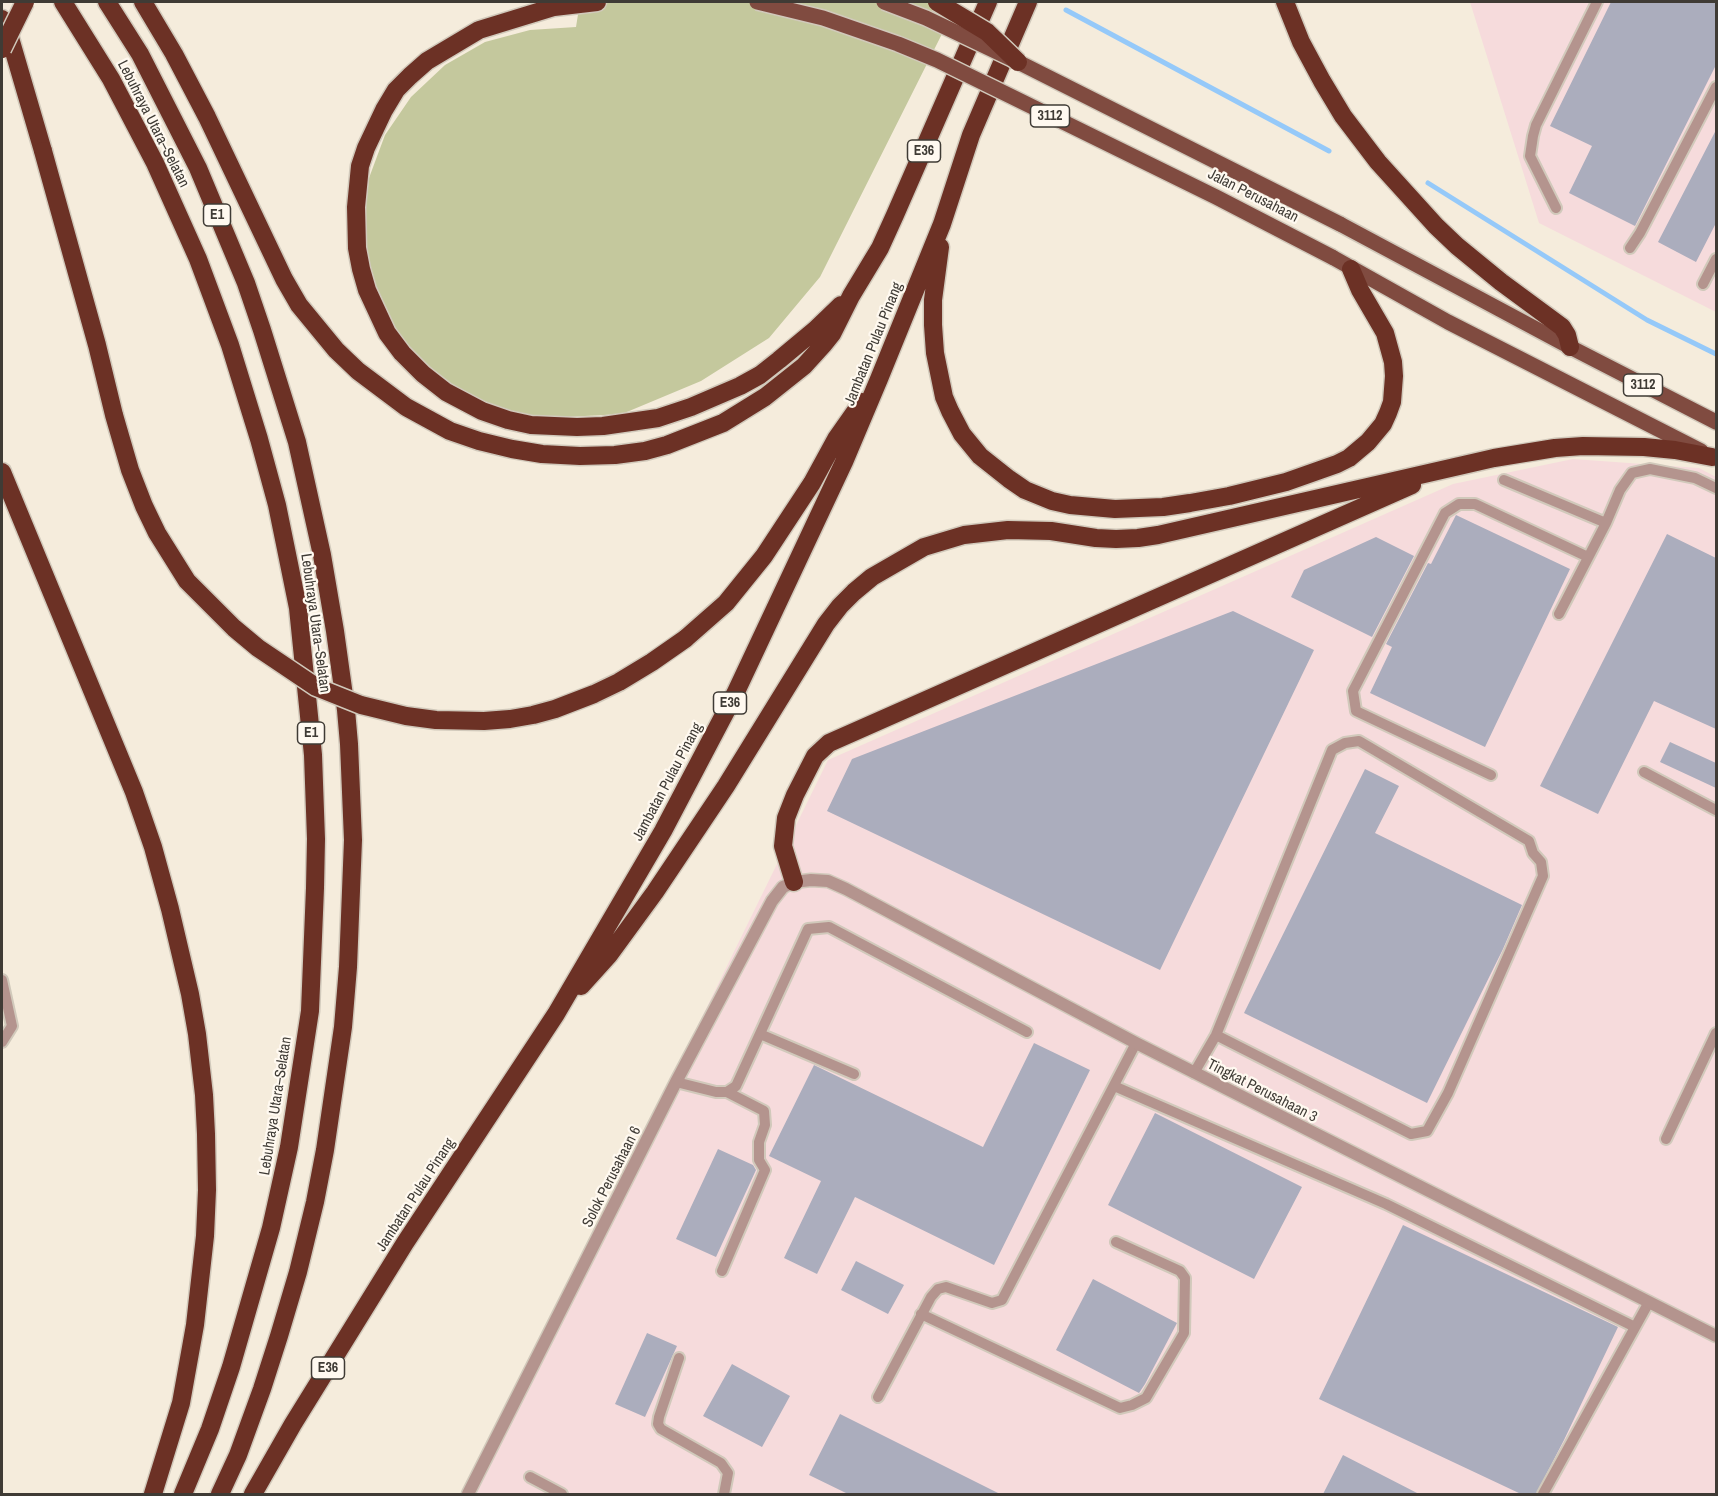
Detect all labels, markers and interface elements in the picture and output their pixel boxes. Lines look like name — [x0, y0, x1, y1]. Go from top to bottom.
street label: Lebuhraya Utara–Selatan — [113, 57, 193, 191]
road number: 3112 — [1030, 105, 1070, 127]
road number: E36 — [908, 140, 940, 162]
street label: Jalan Perusahaan — [1205, 165, 1301, 227]
road number: E1 — [204, 204, 230, 226]
street label: Jambatan Pulau Pinang — [841, 280, 907, 408]
road number: 3112 — [1624, 374, 1662, 396]
street label: Lebuhraya Utara–Selatan — [296, 552, 334, 694]
road number: E36 — [714, 692, 746, 714]
street label: Jambatan Pulau Pinang — [629, 720, 707, 844]
road number: E1 — [298, 722, 324, 744]
street label: Lebuhraya Utara–Selatan — [256, 1035, 296, 1177]
street label: Tingkat Perusahaan 3 — [1204, 1056, 1320, 1126]
street label: Solok Perusahaan 6 — [579, 1124, 645, 1230]
street label: Jambatan Pulau Pinang — [373, 1135, 459, 1255]
road number: E36 — [312, 1357, 344, 1379]

